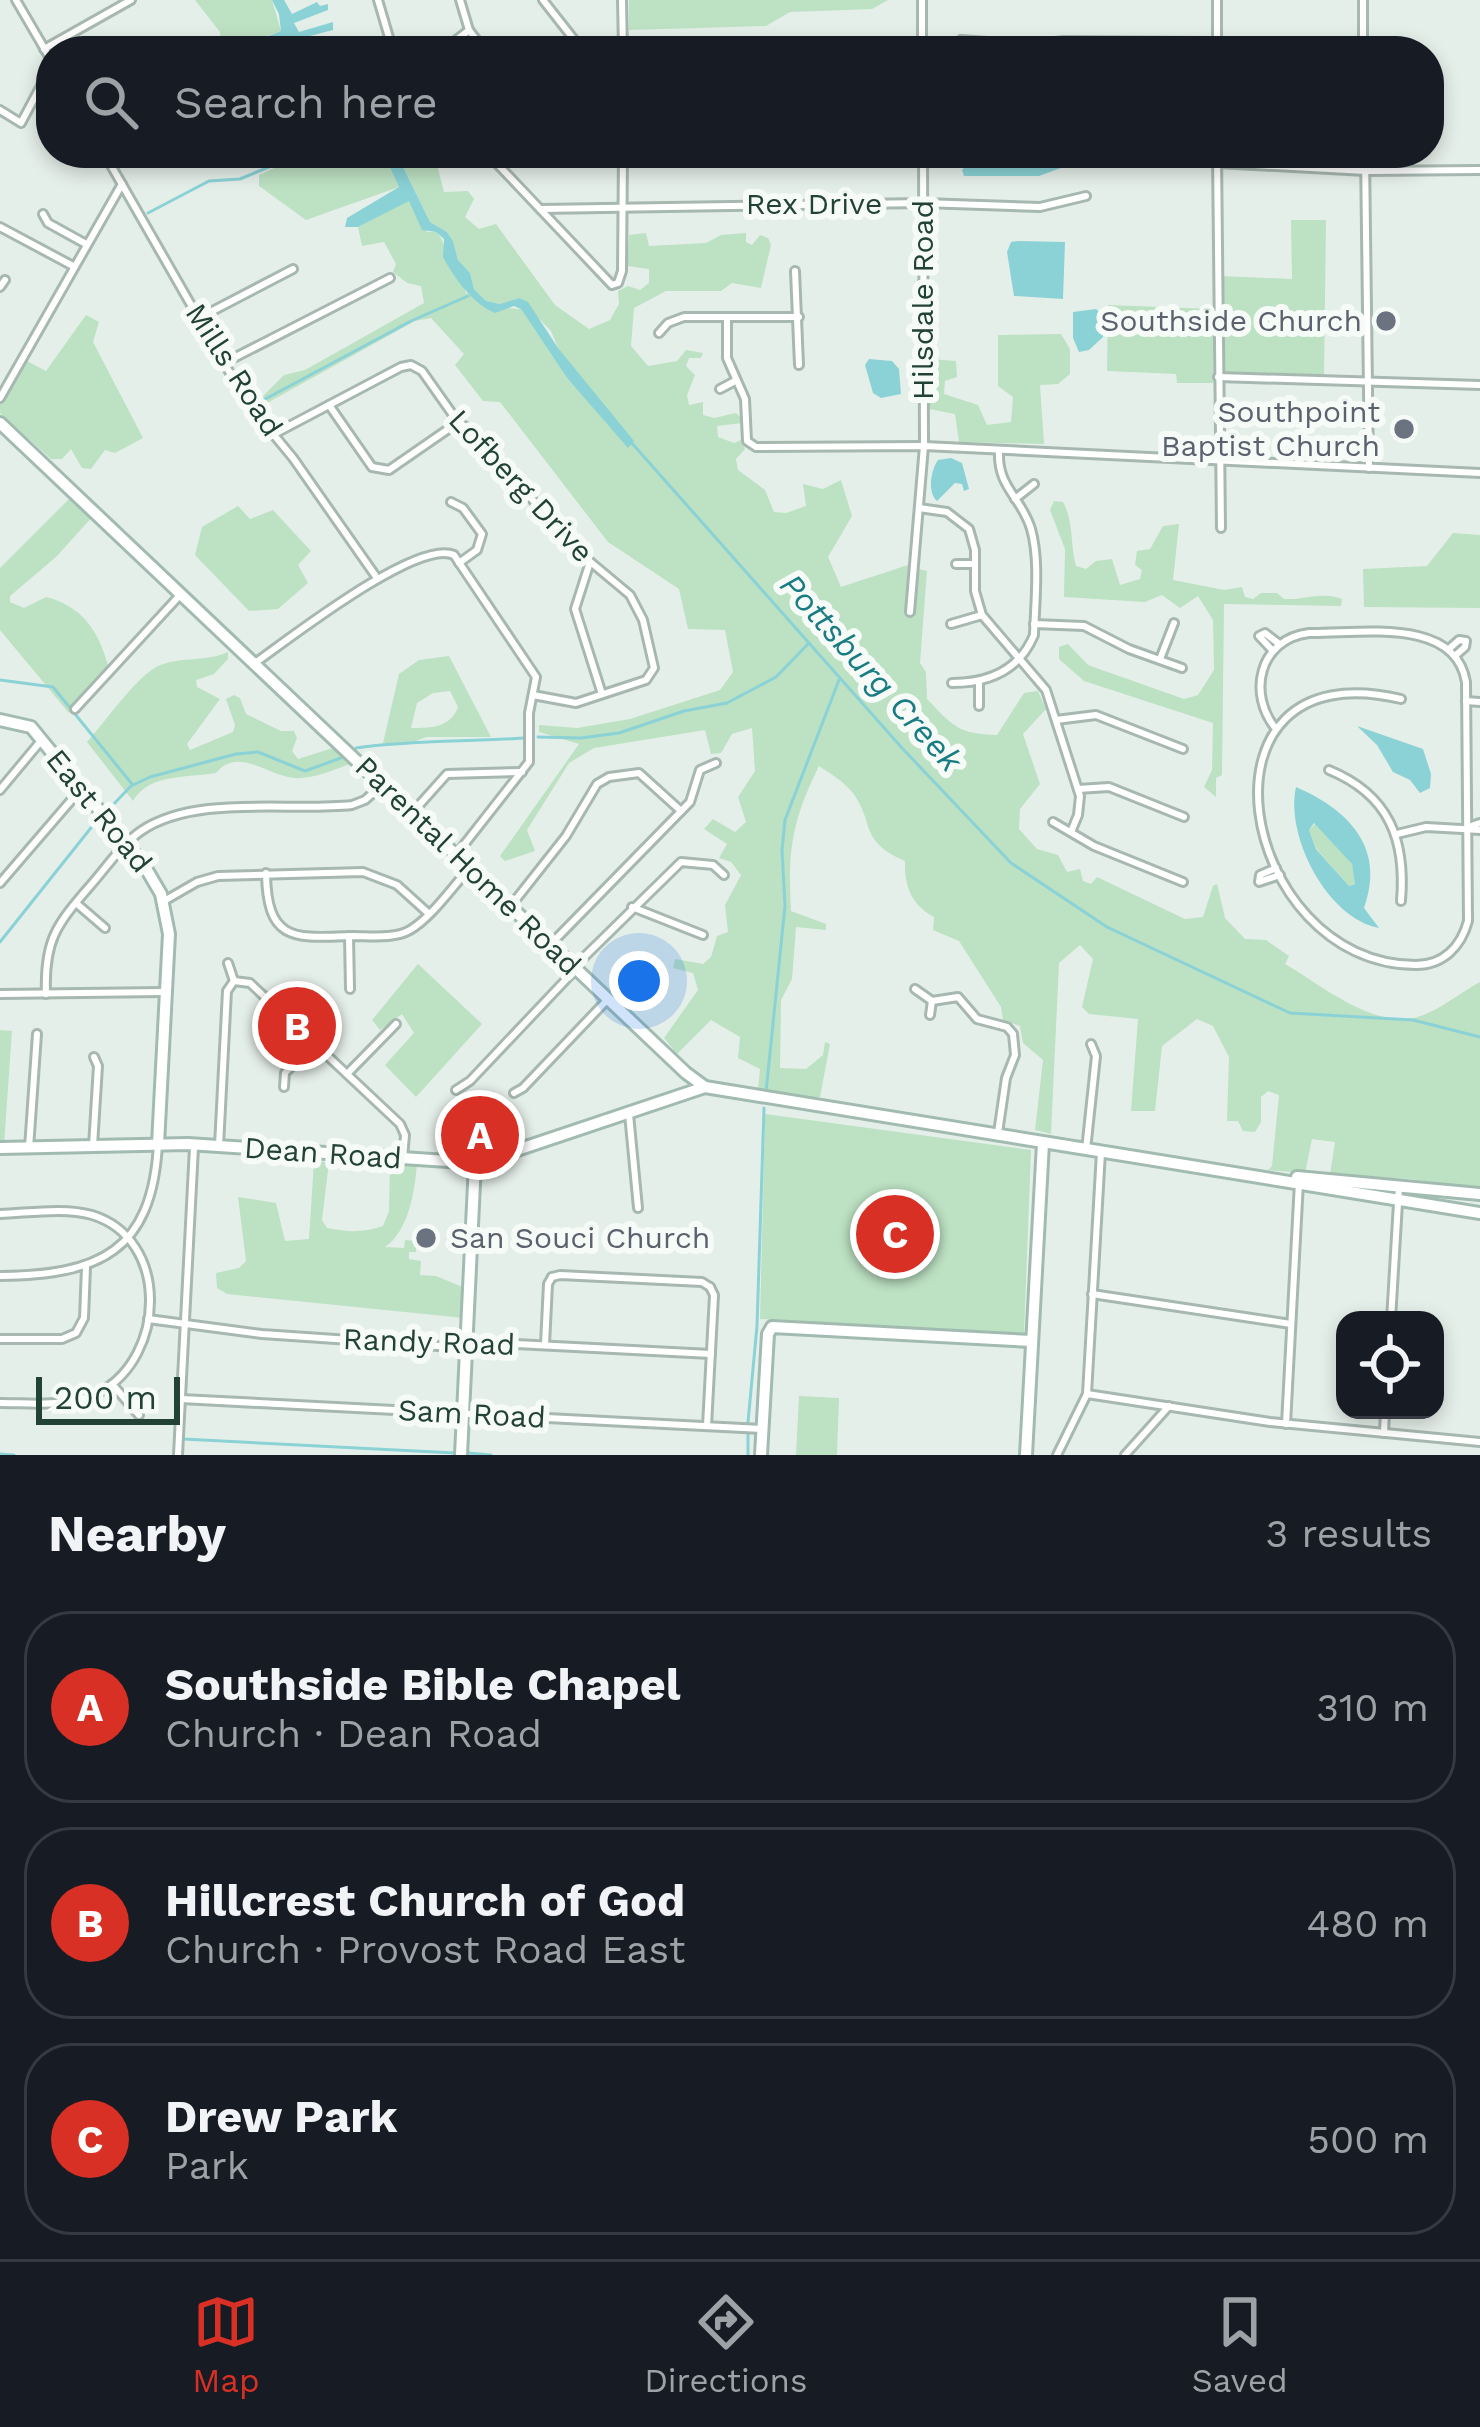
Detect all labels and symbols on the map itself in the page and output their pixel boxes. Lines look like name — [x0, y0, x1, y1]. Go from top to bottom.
street label: Rex Drive — [746, 186, 882, 221]
street label: Hilsdale Road — [905, 200, 940, 400]
street label: Mills Road — [179, 297, 290, 443]
place label: Southside Church — [1100, 303, 1362, 338]
marker: Southside Church — [1373, 308, 1399, 334]
place label: Southpoint Baptist Church — [1161, 394, 1380, 463]
street label: Lofberg Drive — [442, 402, 601, 569]
marker: Southpoint Baptist Church — [1391, 416, 1417, 442]
water label: Pottsburg Creek — [772, 565, 972, 780]
street label: East Road — [39, 742, 160, 879]
street label: Parental Home Road — [348, 749, 588, 982]
your location — [609, 951, 669, 1011]
pin: B — [258, 981, 336, 1071]
pin: A — [441, 1090, 519, 1180]
street label: Dean Road — [243, 1130, 403, 1175]
pin: C — [856, 1189, 934, 1279]
place label: San Souci Church — [450, 1220, 710, 1255]
marker: San Souci Church — [413, 1225, 439, 1251]
street label: Randy Road — [342, 1321, 516, 1362]
scale bar — [36, 1371, 180, 1424]
street label: Sam Road — [397, 1392, 547, 1435]

